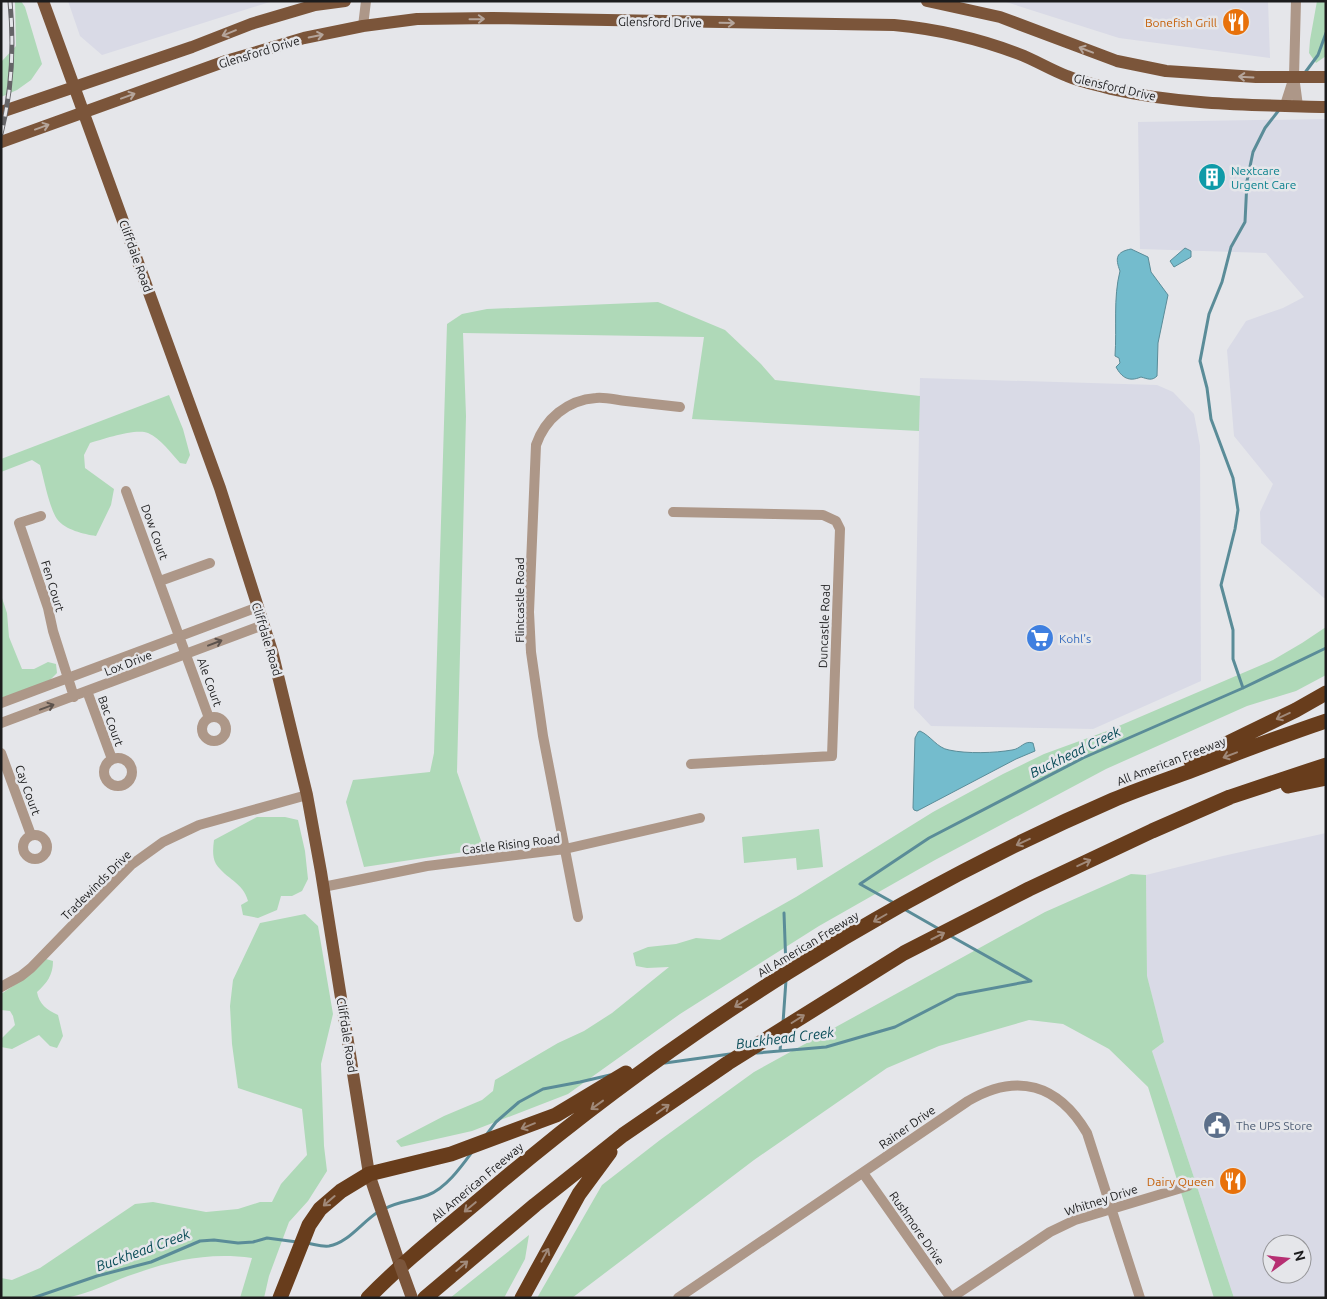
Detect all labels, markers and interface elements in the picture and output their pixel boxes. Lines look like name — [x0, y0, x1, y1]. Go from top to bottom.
restaurant icon: Bonefish Grill — [1221, 7, 1251, 37]
one-way arrow — [468, 14, 485, 24]
street label: Glensford Drive — [618, 15, 702, 29]
place label: Bonefish Grill — [1145, 16, 1217, 29]
one-way arrow — [718, 18, 735, 28]
one-way arrow — [222, 29, 237, 38]
one-way arrow — [307, 31, 323, 40]
street label: Glensford Drive — [217, 33, 301, 71]
one-way arrow — [1079, 45, 1094, 55]
street label: Glensford Drive — [1073, 71, 1157, 103]
one-way arrow — [1238, 72, 1254, 81]
one-way arrow — [120, 91, 135, 100]
one-way arrow — [33, 122, 49, 131]
building icon: Nextcare Urgent Care — [1197, 162, 1227, 192]
place label: Nextcare Urgent Care — [1231, 164, 1296, 191]
street label: Cliffdale Road — [117, 218, 155, 294]
street label: Dow Court — [139, 503, 171, 562]
street label: Flintcastle Road — [513, 557, 526, 643]
street label: Fen Court — [39, 559, 67, 614]
street label: Duncastle Road — [816, 584, 832, 668]
street label: Cliffdale Road — [250, 601, 284, 677]
supermarket icon: Kohl's — [1025, 623, 1055, 653]
place label: Kohl's — [1059, 632, 1091, 645]
one-way arrow — [207, 638, 223, 647]
street label: Lox Drive — [102, 648, 154, 678]
street label: Ale Court — [195, 656, 225, 708]
street label: Bac Court — [96, 694, 126, 748]
one-way arrow — [39, 702, 54, 711]
one-way arrow — [1276, 712, 1291, 721]
water label: Buckhead Creek — [1027, 723, 1124, 781]
street label: All American Freeway — [1115, 734, 1227, 788]
one-way arrow — [1223, 751, 1238, 760]
street label: Cay Court — [13, 763, 43, 817]
street label: Castle Rising Road — [461, 832, 561, 856]
one-way arrow — [1016, 837, 1031, 847]
street label: Tradewinds Drive — [59, 848, 133, 922]
one-way arrow — [1076, 858, 1091, 868]
street label: All American Freeway — [755, 909, 861, 979]
one-way arrow — [872, 913, 887, 923]
one-way arrow — [930, 931, 945, 940]
street label: Cliffdale Road — [335, 996, 359, 1074]
one-way arrow — [734, 998, 748, 1008]
one-way arrow — [791, 1013, 805, 1023]
water label: Buckhead Creek — [735, 1024, 836, 1052]
one-way arrow — [590, 1100, 604, 1110]
street label: Rainer Drive — [876, 1103, 938, 1151]
one-way arrow — [656, 1104, 670, 1114]
public building icon: The UPS Store — [1202, 1110, 1232, 1140]
place label: The UPS Store — [1236, 1119, 1312, 1132]
one-way arrow — [520, 1122, 536, 1131]
street label: All American Freeway — [429, 1140, 526, 1224]
restaurant icon: Dairy Queen — [1218, 1166, 1248, 1196]
place label: Dairy Queen — [1147, 1175, 1214, 1188]
street label: Whitney Drive — [1063, 1182, 1139, 1218]
street label: Rushmore Drive — [887, 1189, 947, 1267]
one-way arrow — [322, 1195, 335, 1206]
one-way arrow — [464, 1202, 477, 1213]
water label: Buckhead Creek — [94, 1225, 193, 1274]
north arrow — [1262, 1234, 1312, 1284]
one-way arrow — [540, 1247, 550, 1262]
text: N — [1290, 1249, 1309, 1263]
one-way arrow — [456, 1260, 469, 1272]

